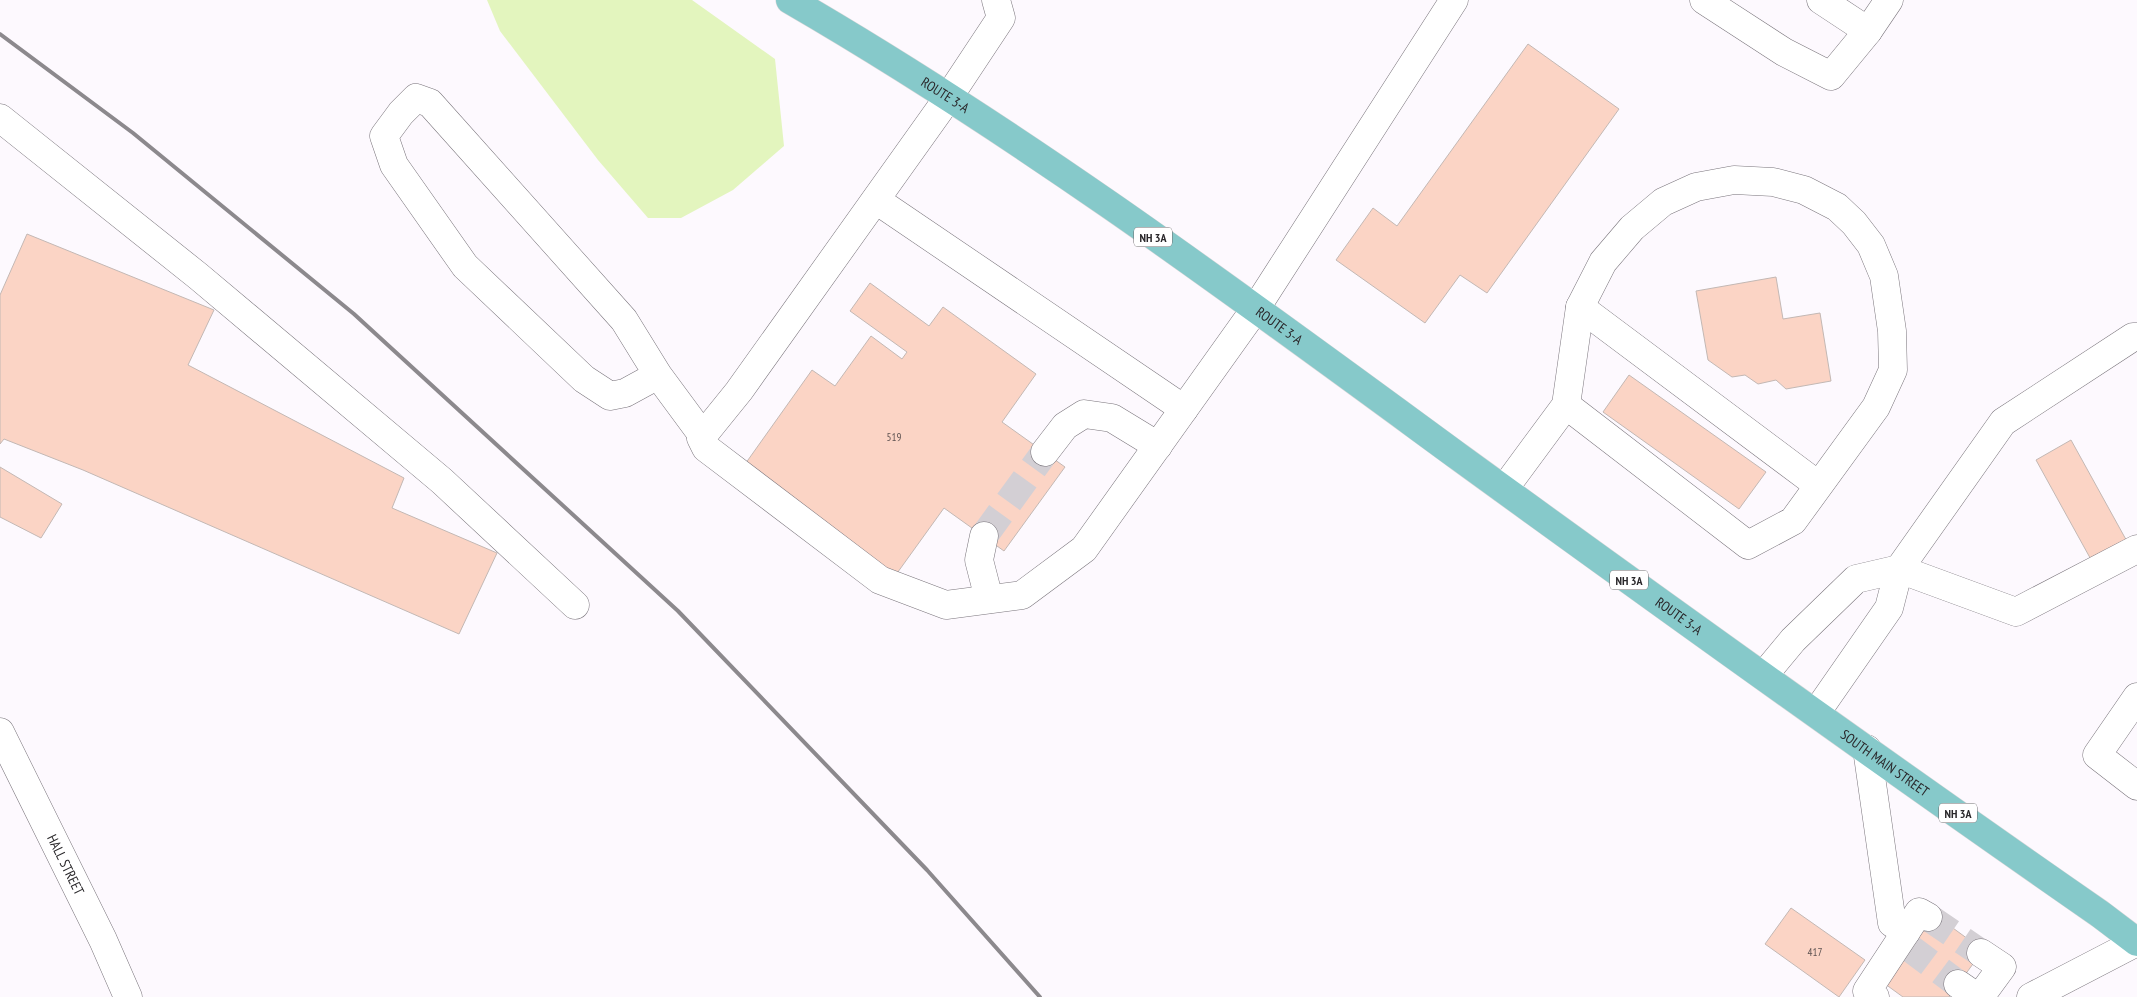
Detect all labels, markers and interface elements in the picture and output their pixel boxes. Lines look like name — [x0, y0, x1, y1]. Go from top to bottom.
street label: ROUTE 3-A — [918, 73, 973, 117]
road number: NH 3A — [1134, 228, 1172, 246]
street label: ROUTE 3-A — [1252, 303, 1307, 349]
house number: 519 — [887, 430, 901, 444]
road number: NH 3A — [1610, 570, 1648, 590]
street label: ROUTE 3-A — [1652, 593, 1706, 639]
street label: SOUTH MAIN STREET — [1837, 725, 1933, 801]
road number: NH 3A — [1939, 804, 1977, 822]
street label: HALL STREET — [43, 831, 89, 899]
house number: 417 — [1808, 945, 1822, 959]

